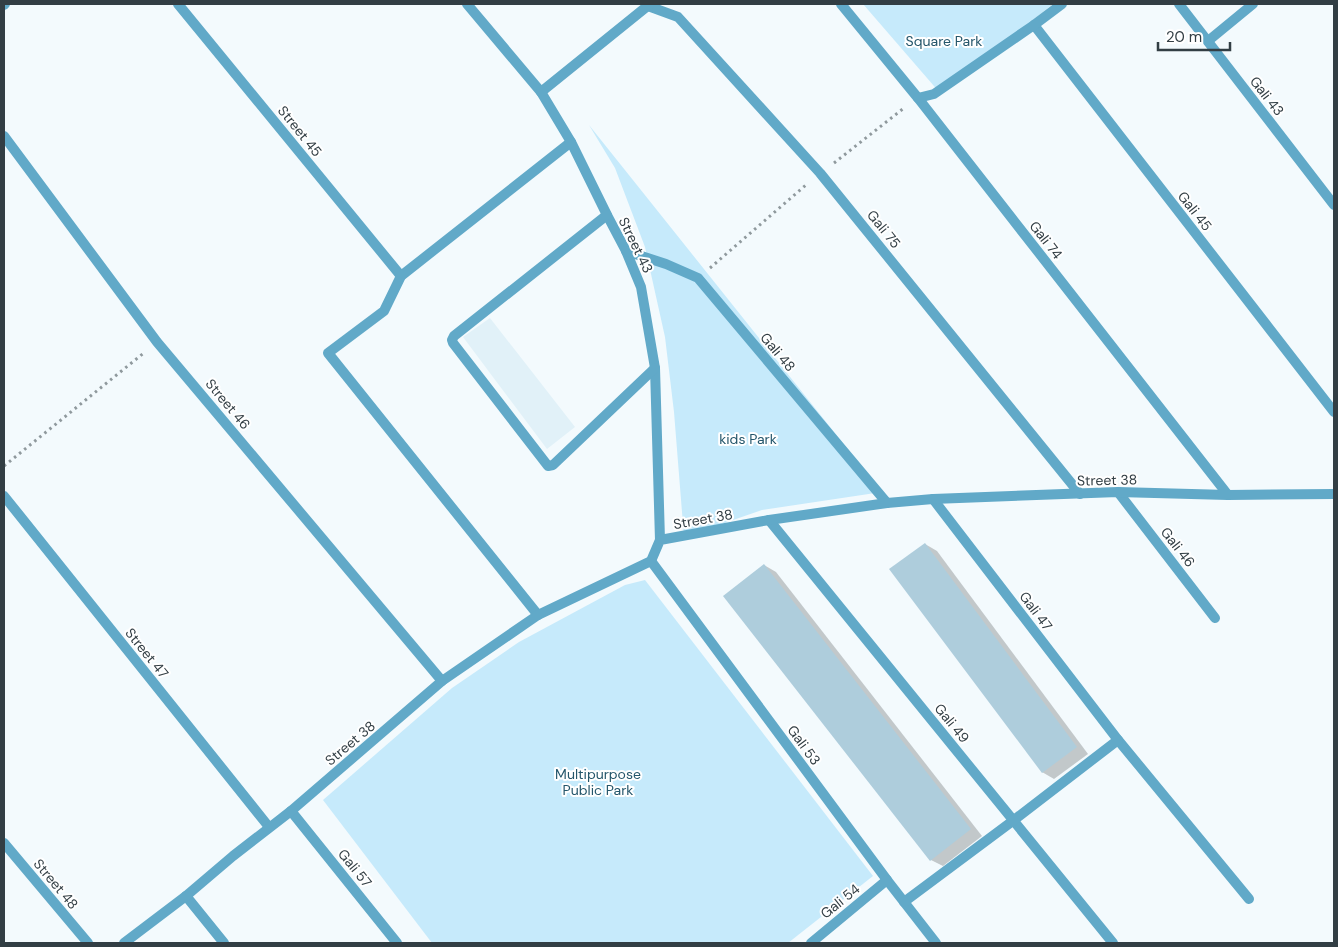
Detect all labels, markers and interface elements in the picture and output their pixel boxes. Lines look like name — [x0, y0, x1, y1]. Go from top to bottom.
scale bar — [1158, 20, 1230, 52]
text: 20 m — [1166, 27, 1202, 47]
park label: Square Park — [906, 32, 982, 50]
street label: Gali 43 — [1246, 73, 1288, 119]
street label: Street 45 — [274, 102, 326, 160]
street label: Gali 45 — [1174, 188, 1216, 234]
street label: Gali 75 — [863, 206, 905, 252]
street label: Street 43 — [615, 214, 657, 276]
street label: Gali 74 — [1025, 217, 1067, 263]
street label: Gali 48 — [756, 329, 800, 375]
street label: Street 46 — [202, 375, 254, 433]
park label: kids Park — [719, 430, 777, 448]
street label: Street 38 — [1077, 470, 1137, 490]
street label: Street 38 — [672, 505, 734, 533]
street label: Gali 46 — [1157, 523, 1199, 571]
street label: Gali 47 — [1015, 588, 1057, 634]
street label: Street 47 — [121, 624, 173, 682]
street label: Gali 49 — [931, 700, 974, 747]
street label: Street 38 — [321, 717, 379, 769]
street label: Gali 53 — [783, 721, 825, 769]
park label: Multipurpose Public Park — [555, 765, 641, 799]
street label: Gali 57 — [334, 845, 376, 891]
street label: Street 48 — [30, 855, 82, 913]
street label: Gali 54 — [817, 879, 864, 922]

